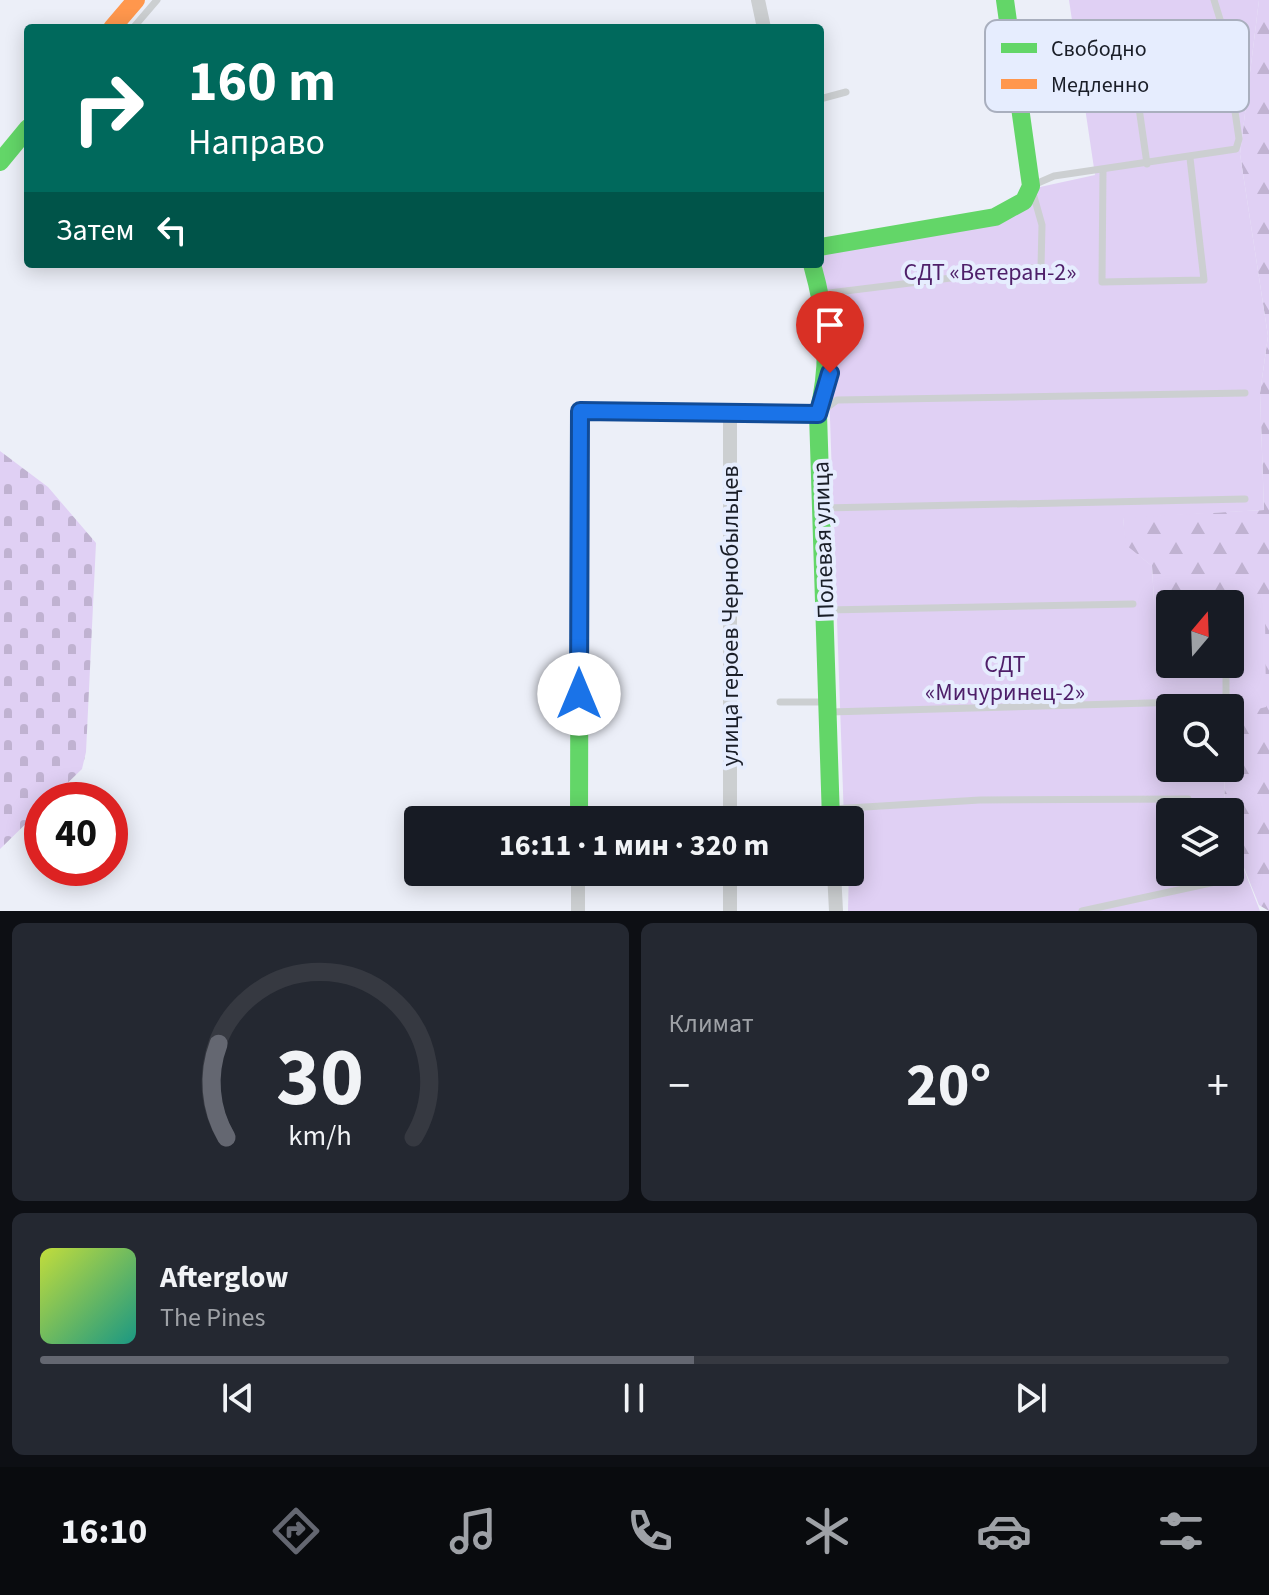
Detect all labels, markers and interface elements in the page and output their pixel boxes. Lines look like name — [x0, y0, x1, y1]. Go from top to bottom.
legend — [985, 20, 1249, 112]
text: Свободно — [1051, 33, 1147, 65]
text: 160 m — [188, 43, 336, 122]
icon: right — [56, 56, 160, 160]
text: Медленно — [1051, 69, 1149, 101]
text: Направо — [188, 117, 325, 168]
icon: left — [150, 208, 194, 252]
text: Затем — [56, 209, 134, 252]
park label: СДТ «Ветеран-2» — [903, 255, 1077, 290]
pin — [796, 291, 864, 373]
icon: arrive — [808, 303, 852, 347]
street label: Полевая улица — [803, 461, 844, 619]
street label: улица героев Чернобыльцев — [713, 466, 748, 767]
north arrow — [1156, 590, 1244, 678]
map controls — [1156, 590, 1244, 886]
park label: СДТ «Мичуринец-2» — [925, 647, 1085, 710]
position arrow — [537, 652, 621, 736]
button: search — [1156, 694, 1244, 782]
speed limit sign: 40 — [24, 782, 128, 886]
button: layers — [1156, 798, 1244, 886]
text: 16:11 · 1 мин · 320 m — [499, 824, 769, 867]
text: Климат — [669, 1005, 754, 1042]
text: 30 — [276, 1019, 364, 1137]
text: 20° — [906, 1044, 991, 1129]
text: − — [669, 1055, 690, 1118]
text: + — [1207, 1055, 1229, 1118]
text: km/h — [289, 1116, 352, 1156]
text: Afterglow — [160, 1256, 288, 1299]
text: The Pines — [160, 1299, 265, 1336]
icon: previous — [216, 1376, 260, 1420]
icon: pause — [612, 1376, 656, 1420]
icon: next — [1009, 1376, 1053, 1420]
icon: directions — [268, 1503, 324, 1559]
icon: music — [445, 1503, 501, 1559]
icon: phone — [622, 1503, 678, 1559]
icon: climate — [799, 1503, 855, 1559]
icon: car — [976, 1503, 1032, 1559]
icon: filters — [1153, 1503, 1209, 1559]
text: 16:10 — [60, 1506, 147, 1557]

